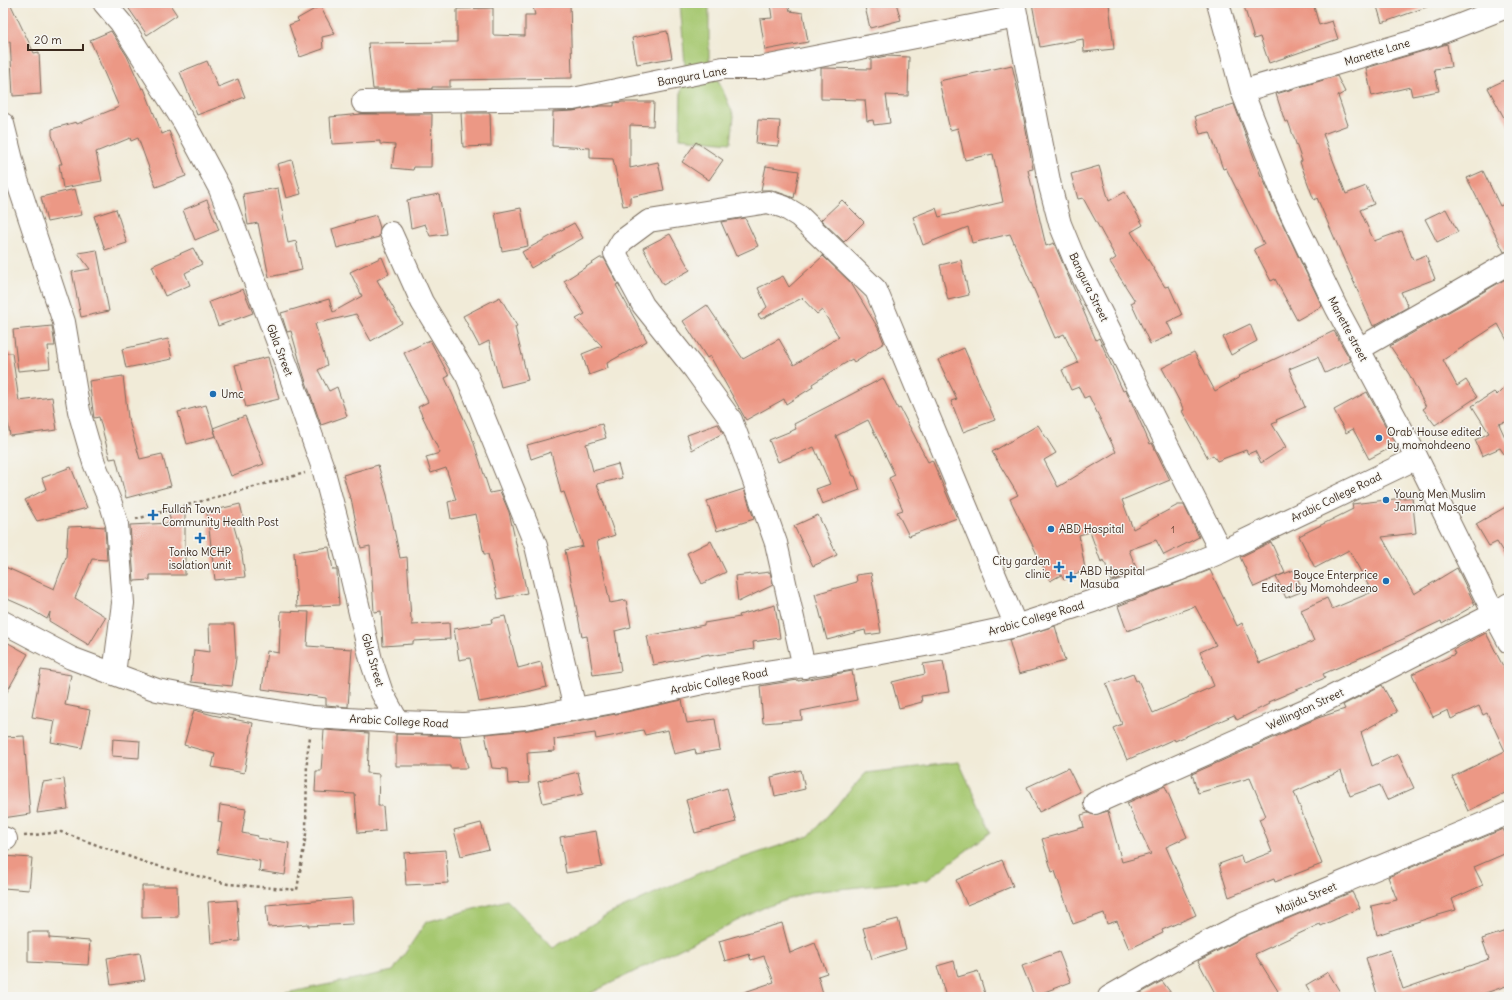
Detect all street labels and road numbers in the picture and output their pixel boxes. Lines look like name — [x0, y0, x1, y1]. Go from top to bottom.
street label: Manette Lane — [1343, 35, 1412, 69]
street label: Bangura Lane — [656, 63, 728, 89]
street label: Bangura Street — [1066, 250, 1112, 324]
street label: Manette street — [1325, 294, 1371, 364]
street label: Gbla Street — [264, 322, 296, 378]
street label: Arabic College Road — [1288, 469, 1384, 525]
street label: Arabic College Road — [986, 597, 1086, 638]
street label: Gbla Street — [359, 632, 387, 689]
street label: Arabic College Road — [669, 665, 770, 697]
street label: Wellington Street — [1264, 685, 1346, 733]
street label: Arabic College Road — [349, 711, 449, 731]
street label: Majidu Street — [1273, 879, 1339, 917]

